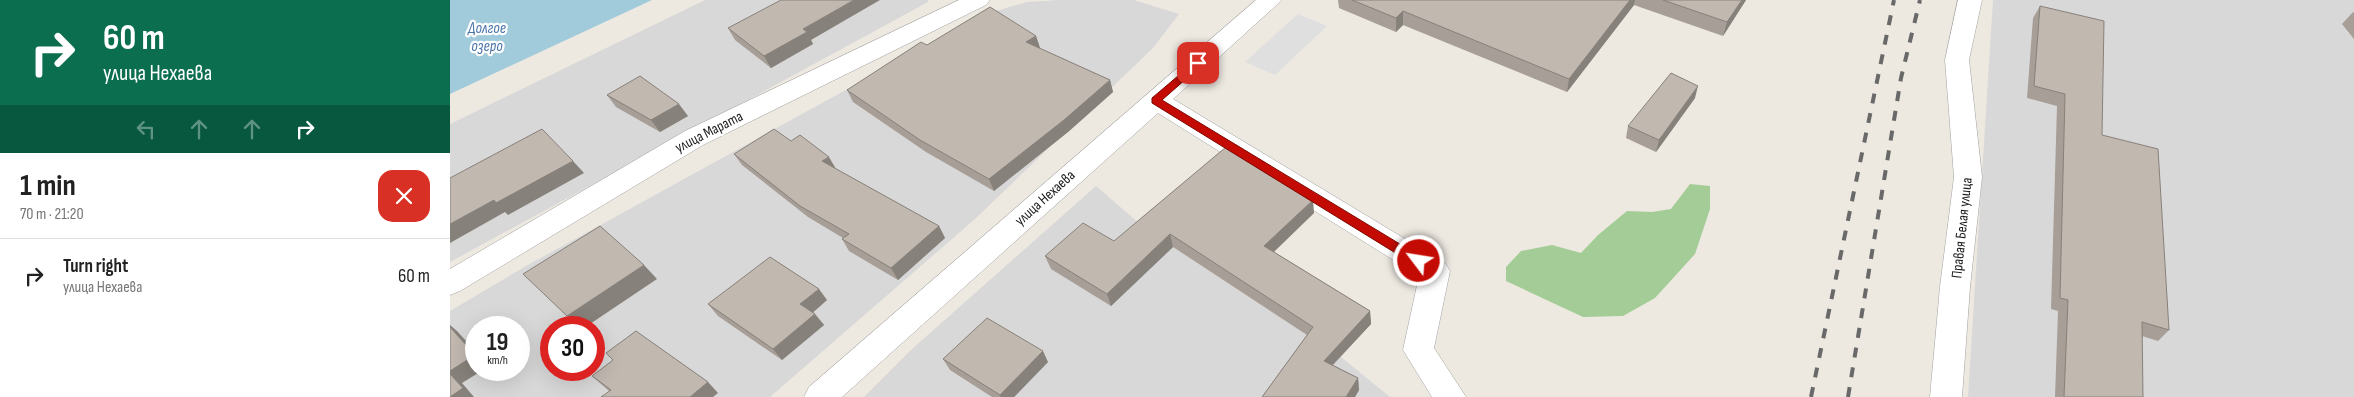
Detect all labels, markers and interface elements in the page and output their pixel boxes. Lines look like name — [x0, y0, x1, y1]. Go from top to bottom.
text: 60 m — [103, 17, 165, 60]
water label: Долгое озеро — [467, 19, 506, 56]
icon: right — [20, 20, 85, 85]
pin — [1177, 42, 1219, 84]
icon: arrive — [1184, 49, 1212, 77]
text: улица Нехаева — [103, 60, 212, 87]
street label: улица Марата — [672, 107, 746, 157]
icon: left — [132, 115, 160, 143]
icon: ahead — [185, 115, 213, 143]
icon: ahead — [238, 115, 266, 143]
icon: right — [291, 115, 319, 143]
street label: улица Нехаева — [1011, 166, 1079, 230]
text: 1 min — [20, 168, 76, 204]
button: close — [378, 170, 430, 222]
street label: Правая Белая улица — [1947, 176, 1977, 279]
text: 70 m · 21:20 — [20, 205, 84, 224]
position arrow — [1392, 234, 1444, 286]
text: Turn right — [63, 255, 128, 278]
icon: right — [20, 262, 48, 290]
text: 60 m — [398, 265, 430, 288]
text: улица Нехаева — [63, 278, 142, 297]
speed limit sign: 30 — [540, 316, 605, 381]
text: 19 — [487, 327, 508, 358]
text: km/h — [487, 353, 508, 368]

